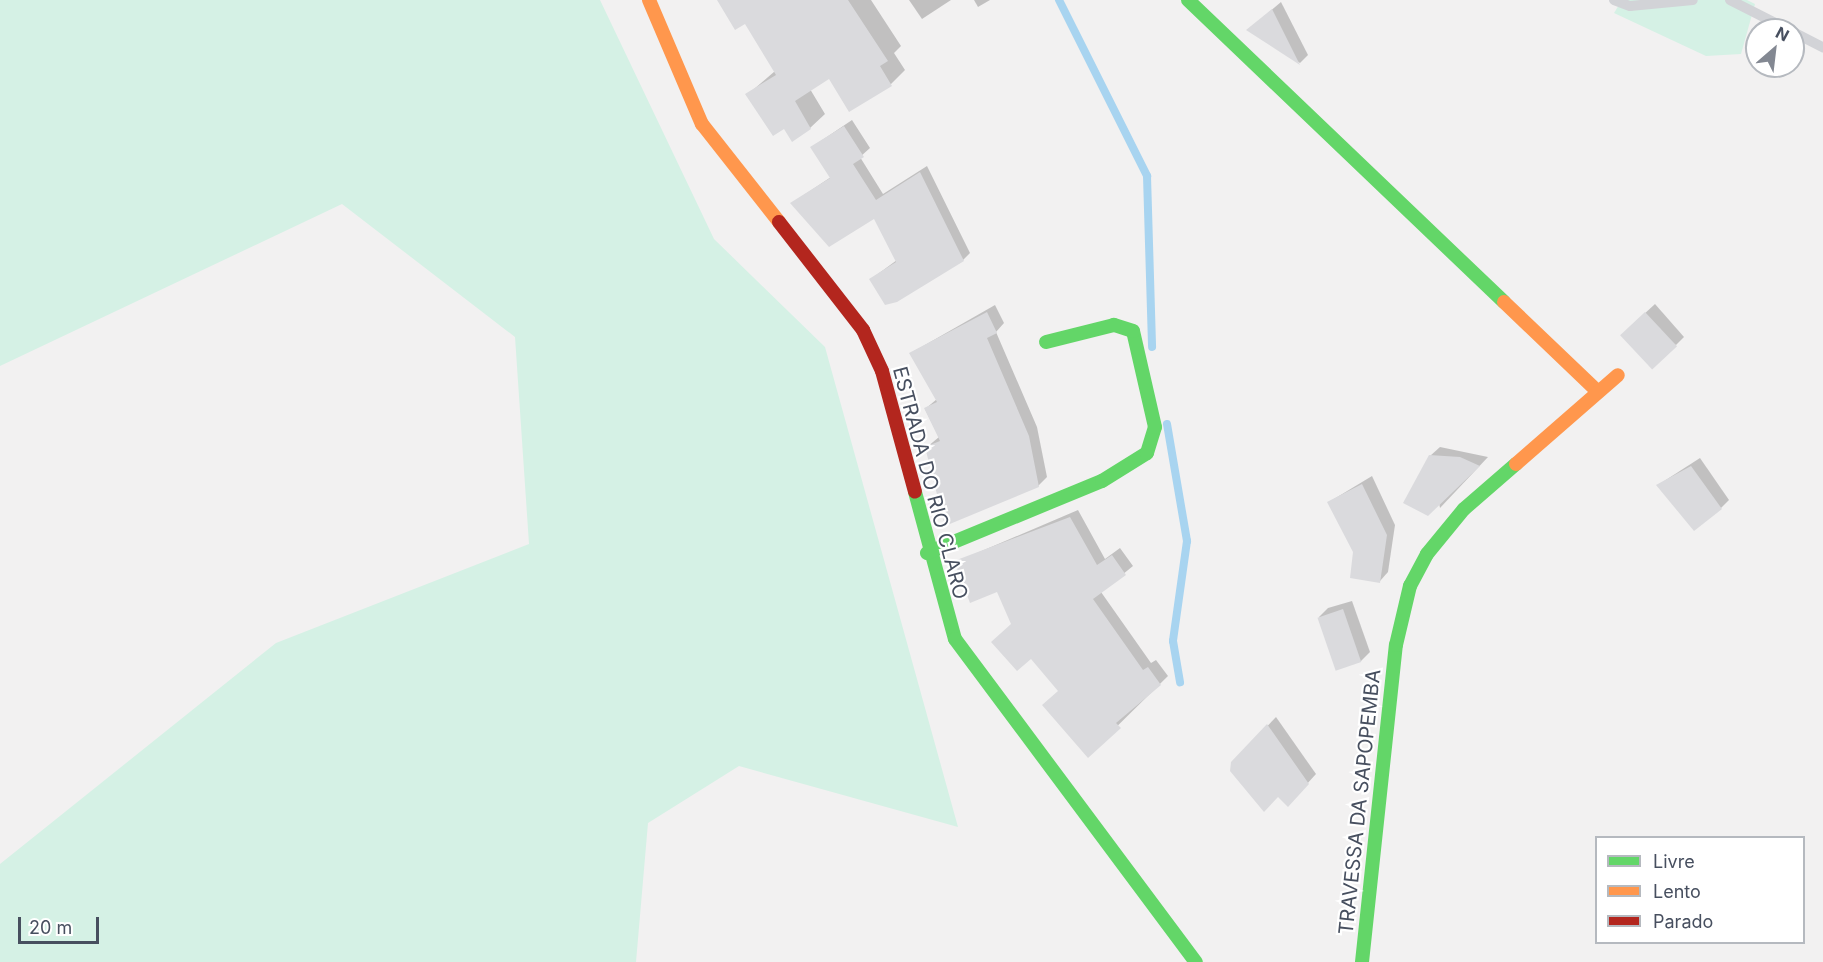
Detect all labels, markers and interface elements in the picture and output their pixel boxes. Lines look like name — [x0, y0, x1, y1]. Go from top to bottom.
north arrow — [1745, 18, 1805, 78]
text: N — [1772, 22, 1793, 46]
street label: ESTRADA DO RIO CLARO — [887, 364, 973, 602]
street label: TRAVESSA DA SAPOPEMBA — [1334, 668, 1386, 936]
legend — [1595, 836, 1805, 944]
text: Livre — [1653, 851, 1695, 872]
text: Lento — [1653, 881, 1701, 902]
scale bar — [21, 905, 102, 943]
text: Parado — [1653, 911, 1713, 932]
text: 20 m — [29, 917, 72, 938]

